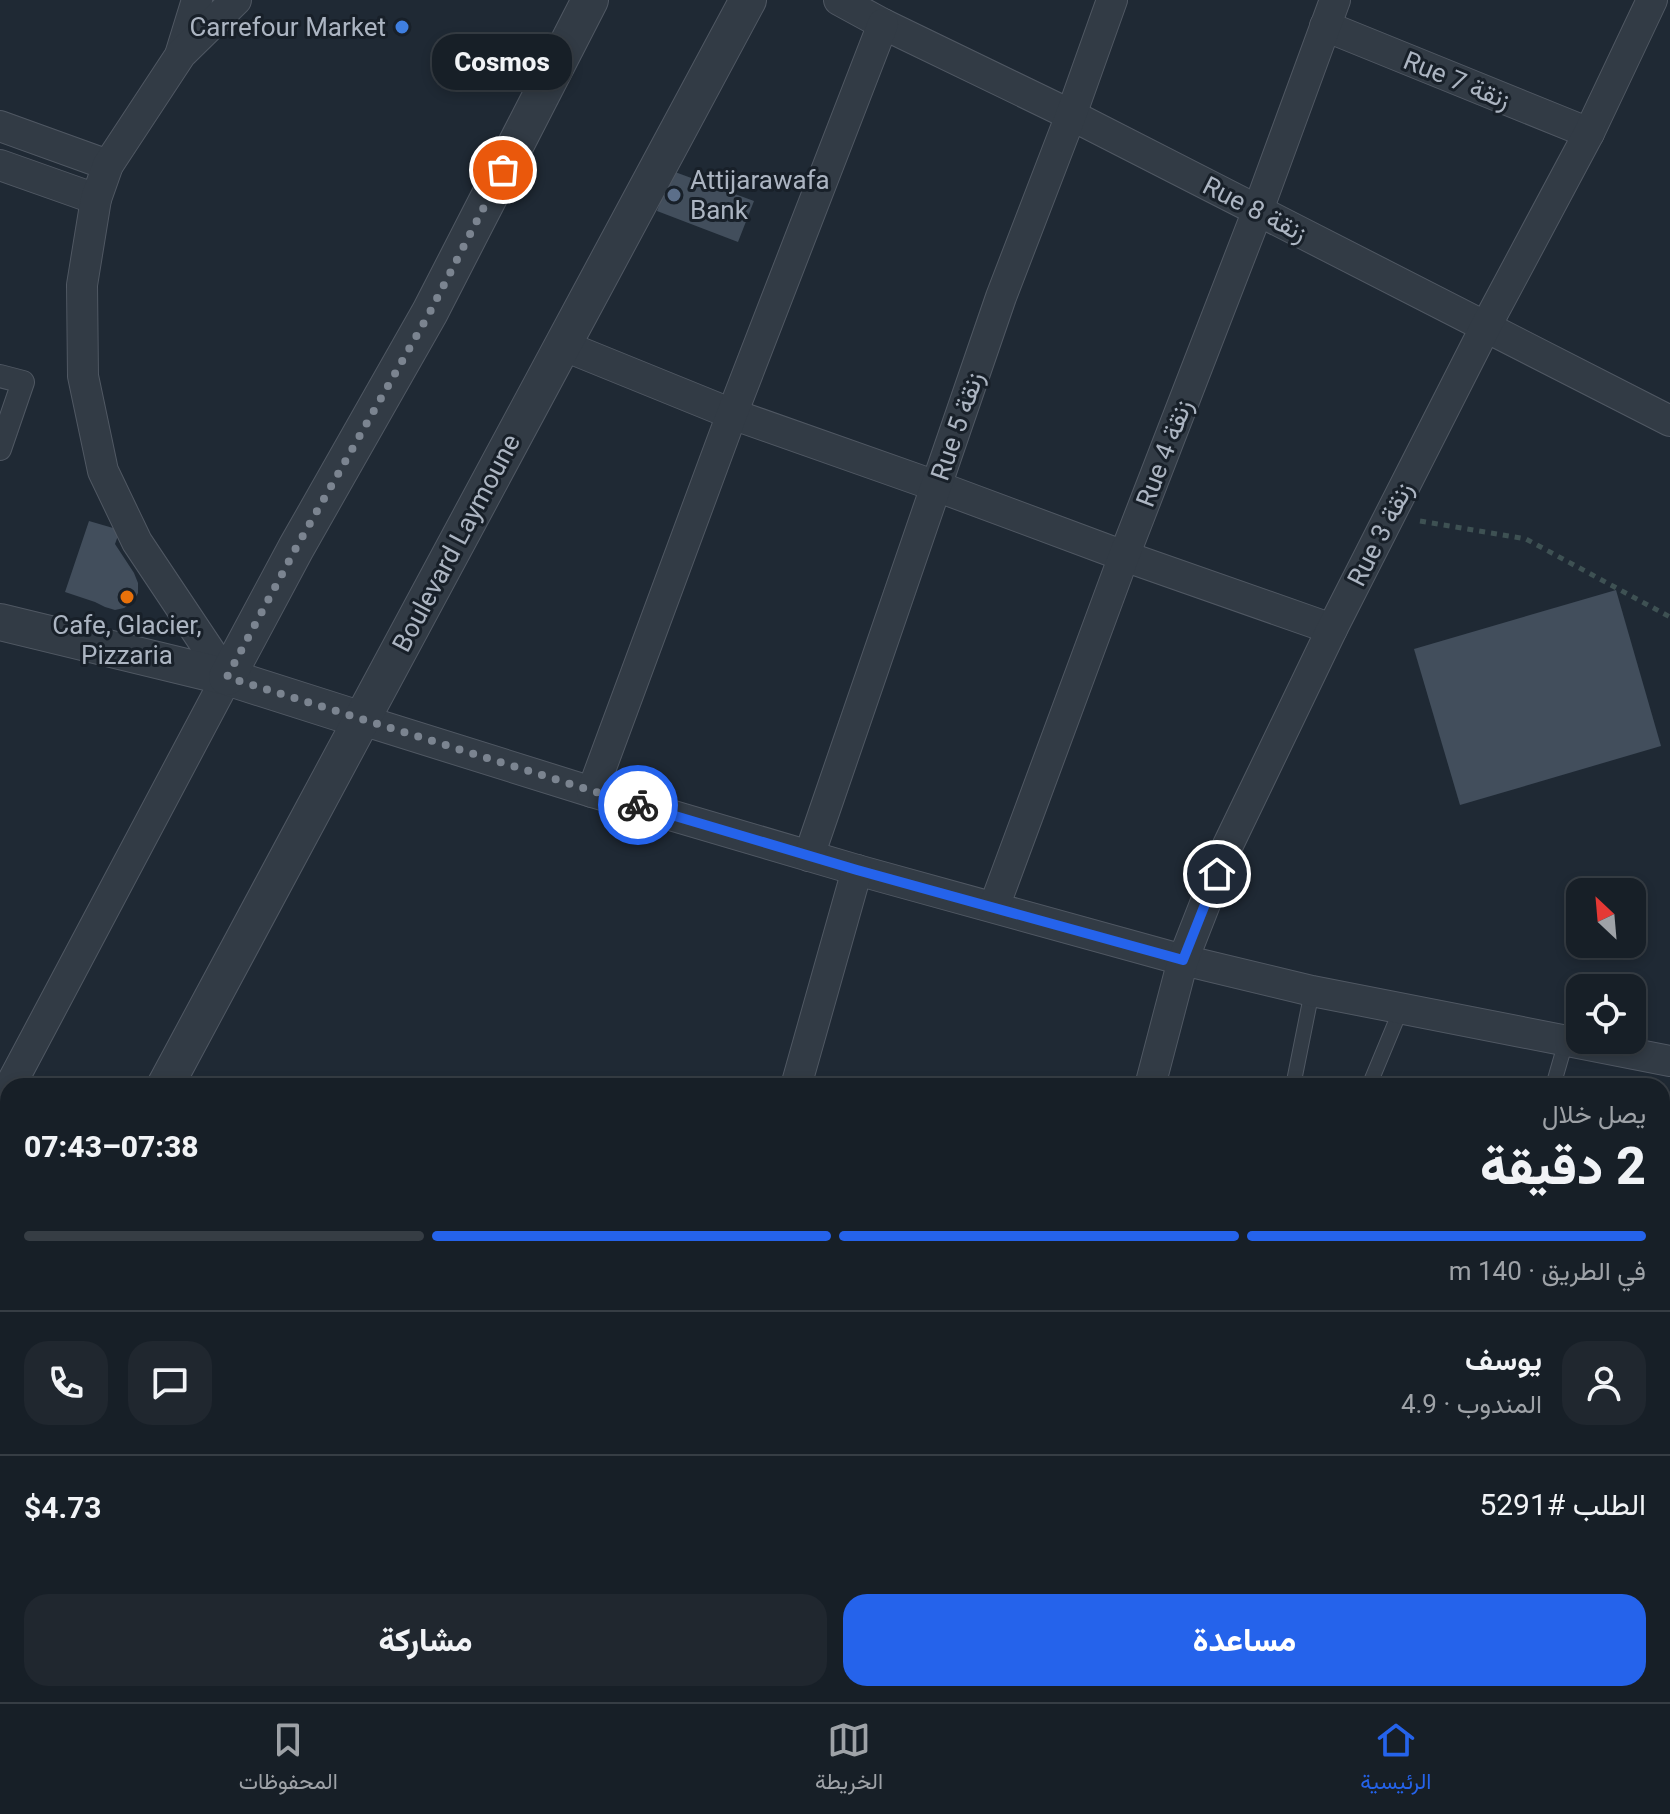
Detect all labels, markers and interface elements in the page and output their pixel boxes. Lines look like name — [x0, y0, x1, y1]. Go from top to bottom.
place label: Carrefour Market — [189, 12, 386, 42]
marker: Carrefour Market — [393, 18, 411, 36]
callout: Cosmos — [433, 34, 573, 90]
street label: Rue 7 زنقة — [1399, 45, 1515, 116]
text: Cosmos — [454, 47, 550, 77]
pin — [469, 136, 537, 204]
icon: bag — [481, 148, 525, 192]
place label: Attijarawafa Bank — [690, 165, 830, 225]
street label: Rue 8 زنقة — [1198, 170, 1312, 249]
marker: Attijarawafa Bank — [665, 186, 683, 204]
street label: Rue 5 زنقة — [924, 368, 990, 484]
street label: Rue 4 زنقة — [1130, 395, 1199, 511]
street label: Boulevard Laymoune — [386, 429, 526, 657]
street label: Rue 3 زنقة — [1341, 477, 1420, 591]
marker: Cafe, Glacier, Pizzaria — [118, 588, 136, 606]
place label: Cafe, Glacier, Pizzaria — [52, 610, 202, 670]
courier — [598, 765, 678, 845]
icon: bike — [616, 783, 660, 827]
pin — [1183, 840, 1251, 908]
icon: home — [1195, 852, 1239, 896]
north arrow — [1566, 878, 1646, 958]
map controls — [1566, 878, 1646, 1054]
button: locate — [1566, 974, 1646, 1054]
text: يصل خلال — [1542, 1099, 1646, 1129]
text: 07:38–07:43 — [24, 1129, 199, 1164]
text: 2 دقيقة — [1480, 1136, 1646, 1197]
text: في الطريق · 140 m — [1449, 1256, 1646, 1286]
button: phone — [24, 1341, 108, 1425]
button: chat — [128, 1341, 212, 1425]
button: person — [1562, 1341, 1646, 1425]
text: يوسف — [1465, 1342, 1542, 1377]
text: المندوب · 4.9 — [1401, 1389, 1542, 1419]
text: الطلب #5291 — [1479, 1487, 1646, 1522]
text: $4.73 — [24, 1490, 102, 1525]
button: مشاركة — [24, 1594, 827, 1686]
button: مساعدة — [843, 1594, 1646, 1686]
tab: المحفوظات — [239, 1718, 338, 1801]
tab: الخريطة — [815, 1718, 883, 1801]
tab: الرئيسية — [1360, 1718, 1431, 1801]

